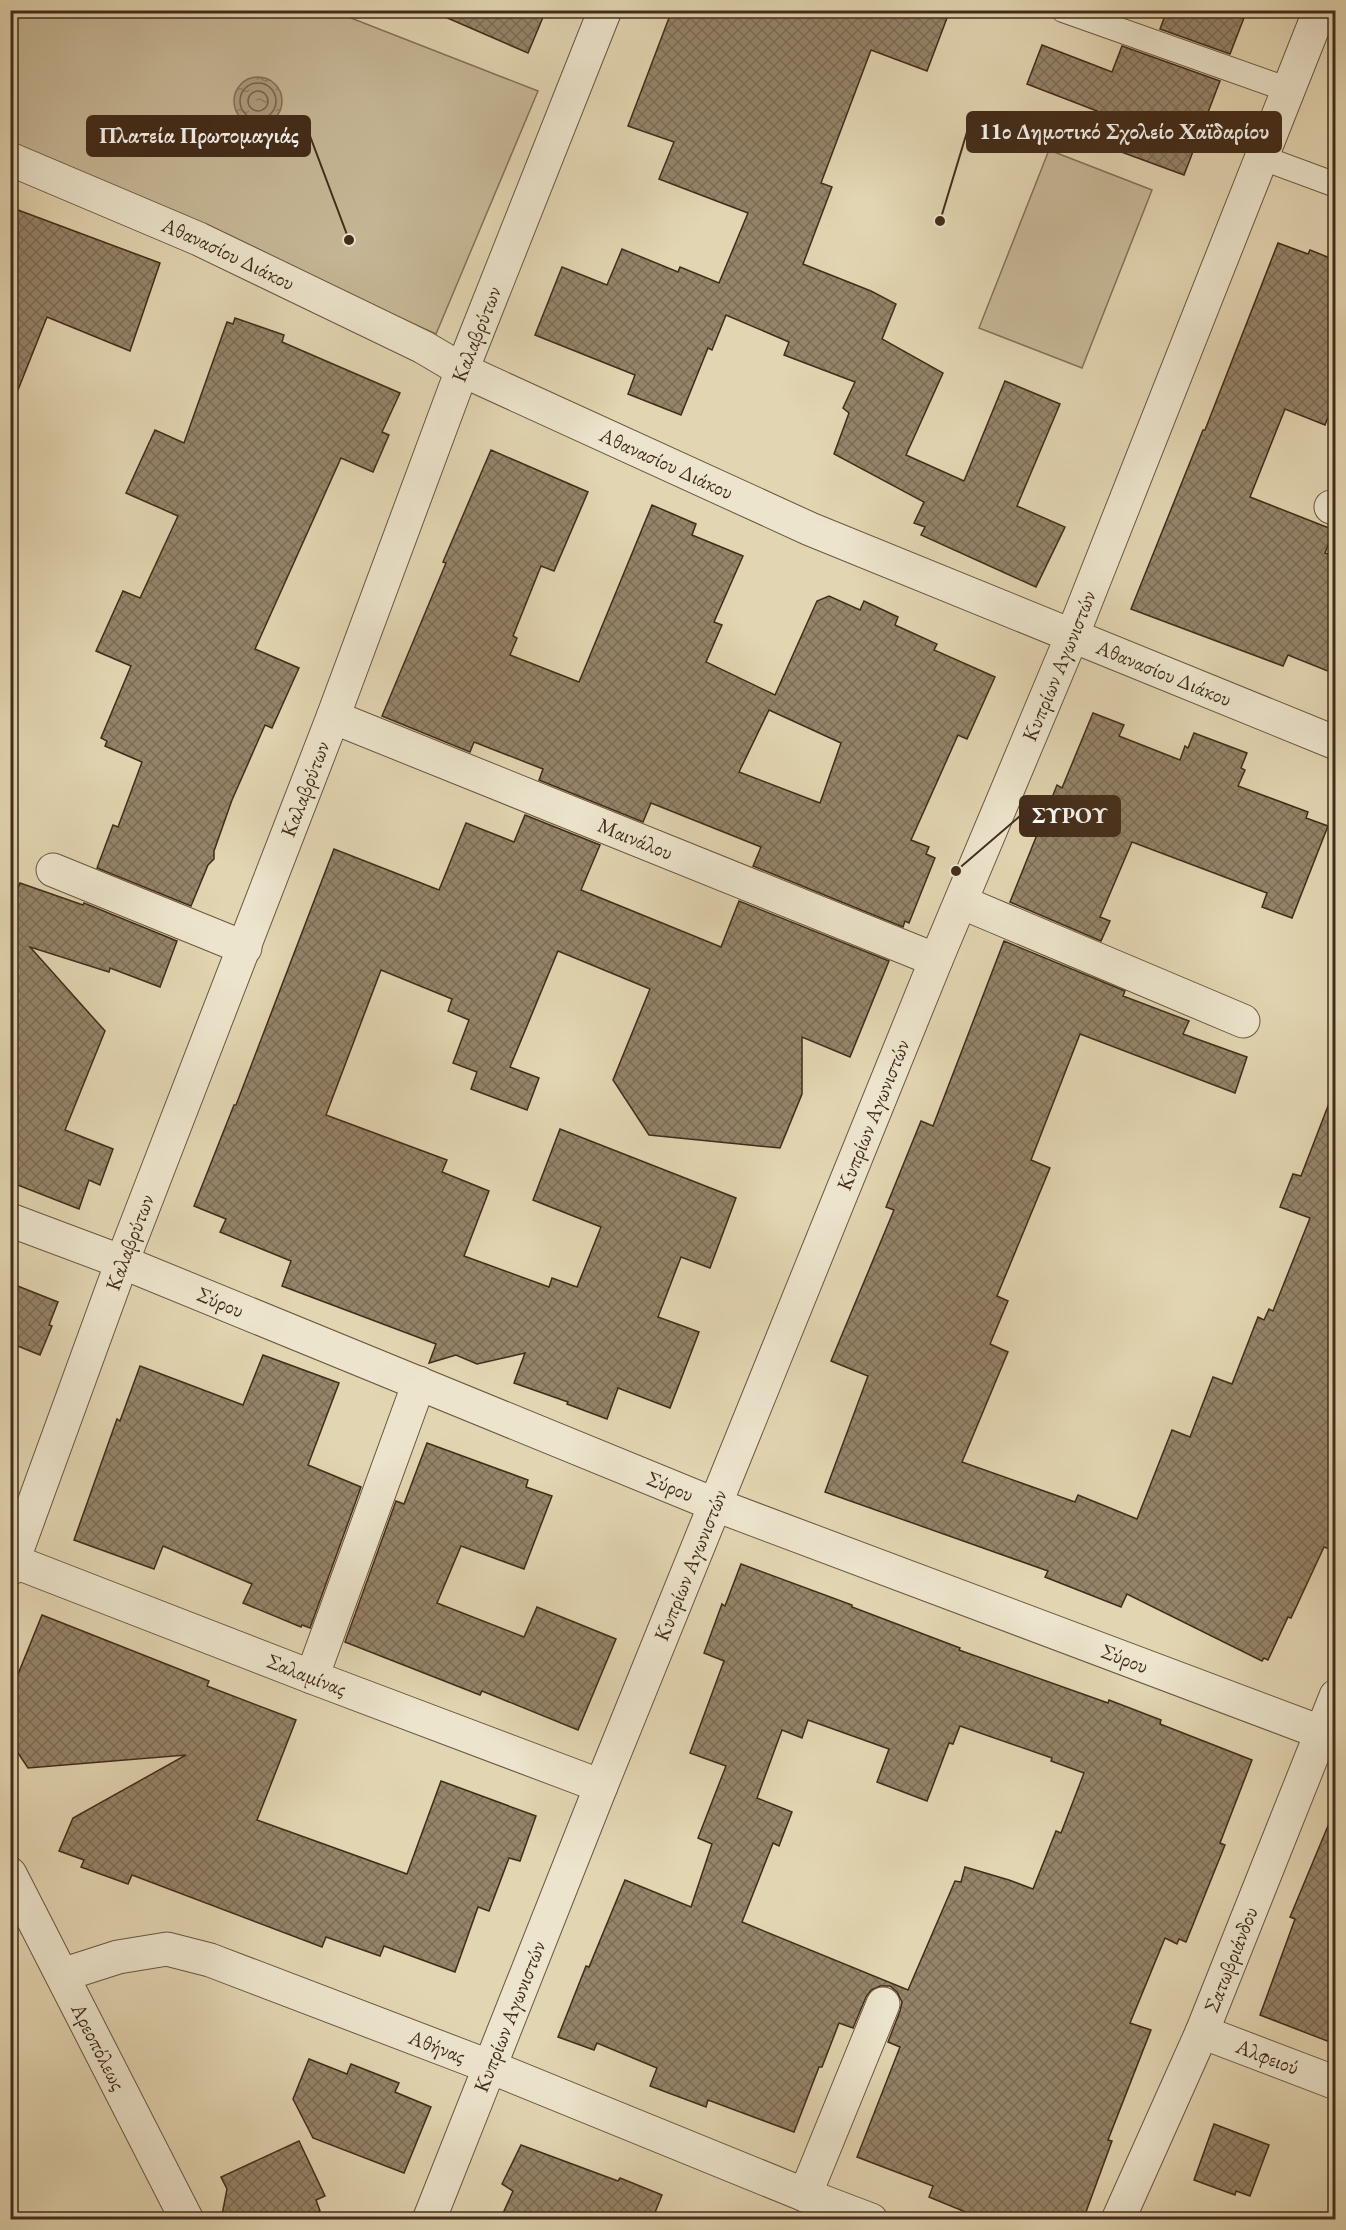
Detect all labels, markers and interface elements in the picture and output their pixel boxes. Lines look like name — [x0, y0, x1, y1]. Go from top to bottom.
callout: 11ο Δημοτικό Σχολείο Χαϊδαρίου — [967, 112, 1281, 152]
callout: Πλατεία Πρωτομαγιάς — [87, 116, 310, 156]
text: 11ο Δημοτικό Σχολείο Χαϊδαρίου — [979, 117, 1269, 146]
text: Πλατεία Πρωτομαγιάς — [99, 121, 299, 150]
street label: Αθανασίου Διάκου — [157, 210, 299, 296]
street label: Καλαβρύτων — [445, 282, 507, 386]
street label: Αθανασίου Διάκου — [595, 420, 738, 505]
street label: Κυπρίων Αγωνιστών — [1015, 586, 1102, 745]
street label: Αθανασίου Διάκου — [1092, 633, 1236, 712]
street label: Καλαβρύτων — [274, 737, 335, 841]
callout: ΣΥΡΟΥ — [1020, 796, 1120, 836]
text: ΣΥΡΟΥ — [1032, 801, 1109, 830]
street label: Μαινάλου — [594, 811, 677, 866]
street label: Κυπρίων Αγωνιστών — [830, 1035, 915, 1194]
street label: Καλαβρύτων — [99, 1190, 160, 1294]
street label: Σύρου — [193, 1280, 248, 1323]
street label: Σύρου — [643, 1464, 698, 1507]
street label: Κυπρίων Αγωνιστών — [647, 1486, 733, 1645]
street label: Σύρου — [1098, 1637, 1152, 1679]
street label: Σαλαμίνας — [263, 1647, 350, 1702]
street label: Σατωβριάνδου — [1197, 1902, 1264, 2016]
street label: Κυπρίων Αγωνιστών — [467, 1937, 551, 2096]
street label: Αρεοπόλεως — [65, 1998, 132, 2095]
street label: Αθήνας — [404, 2023, 470, 2069]
street label: Αλφειού — [1231, 2032, 1303, 2081]

